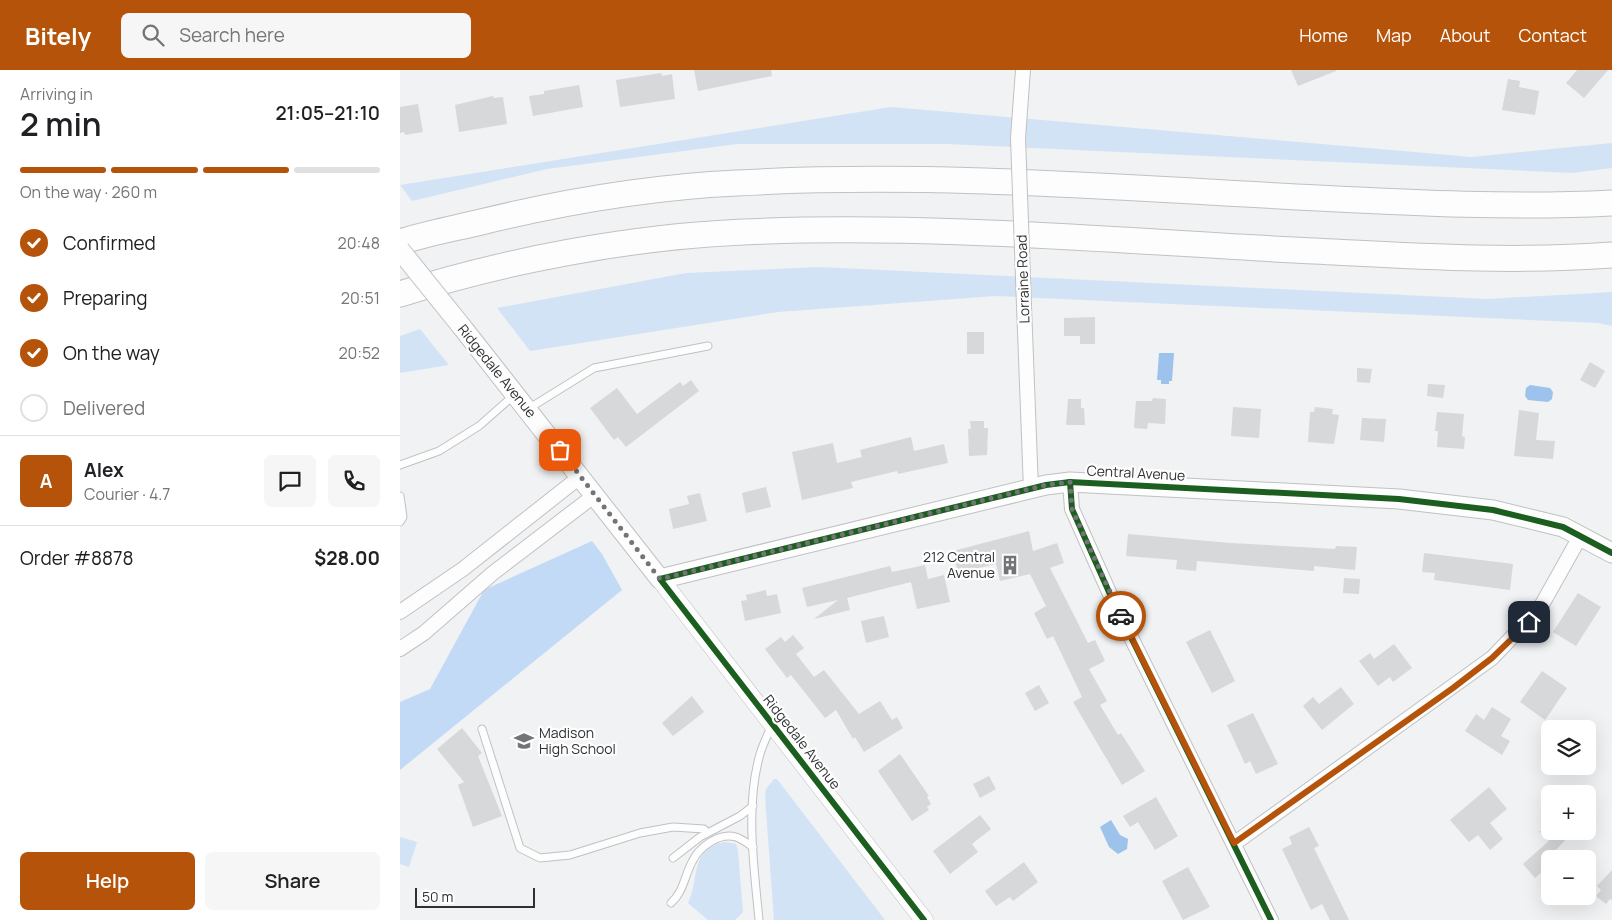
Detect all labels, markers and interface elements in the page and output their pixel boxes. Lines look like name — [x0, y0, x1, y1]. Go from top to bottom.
search box — [121, 13, 471, 58]
text: Bitely — [25, 19, 91, 52]
icon: search — [139, 21, 167, 49]
text: Search here — [179, 22, 285, 48]
text: Home — [1299, 23, 1348, 47]
text: Map — [1376, 23, 1412, 47]
text: About — [1440, 23, 1490, 47]
text: Contact — [1518, 23, 1587, 47]
text: Arriving in — [20, 83, 93, 105]
text: 21:05–21:10 — [275, 100, 380, 126]
text: 2 min — [20, 102, 102, 146]
text: On the way · 260 m — [20, 181, 157, 203]
icon: check — [20, 229, 48, 257]
text: Confirmed — [63, 230, 156, 256]
text: 20:48 — [338, 232, 380, 254]
street label: Lorraine Road — [1011, 234, 1034, 324]
icon: check — [20, 284, 48, 312]
text: Preparing — [63, 285, 148, 311]
text: 20:51 — [341, 287, 380, 309]
street label: Ridgedale Avenue — [454, 320, 541, 421]
icon: check — [20, 339, 48, 367]
text: On the way — [63, 340, 160, 366]
text: 20:52 — [338, 342, 380, 364]
text: Delivered — [63, 395, 145, 421]
pin — [539, 429, 581, 471]
icon: bag — [546, 436, 574, 464]
button: chat — [264, 455, 316, 507]
button: phone — [328, 455, 380, 507]
text: Alex — [84, 457, 124, 483]
street label: Central Avenue — [1086, 460, 1186, 485]
text: A — [40, 468, 52, 494]
text: Courier · 4.7 — [84, 483, 170, 505]
text: Order #8878 — [20, 545, 134, 571]
text: $28.00 — [314, 545, 380, 571]
place label: 212 Central Avenue — [923, 547, 995, 582]
building icon: 212 Central Avenue — [999, 554, 1021, 576]
courier — [1096, 591, 1146, 641]
pin — [1508, 601, 1550, 643]
icon: car — [1107, 602, 1135, 630]
icon: home — [1515, 608, 1543, 636]
street label: Ridgedale Avenue — [759, 690, 845, 793]
map controls — [1541, 720, 1596, 905]
button: layers — [1541, 720, 1596, 775]
place label: Madison High School — [539, 723, 616, 758]
school or university icon: Madison High School — [513, 730, 535, 752]
button: + — [1541, 785, 1596, 840]
button: − — [1541, 850, 1596, 905]
button: Help — [20, 852, 195, 910]
button: Share — [205, 852, 380, 910]
scale bar — [415, 885, 535, 908]
text: 50 m — [422, 887, 453, 906]

